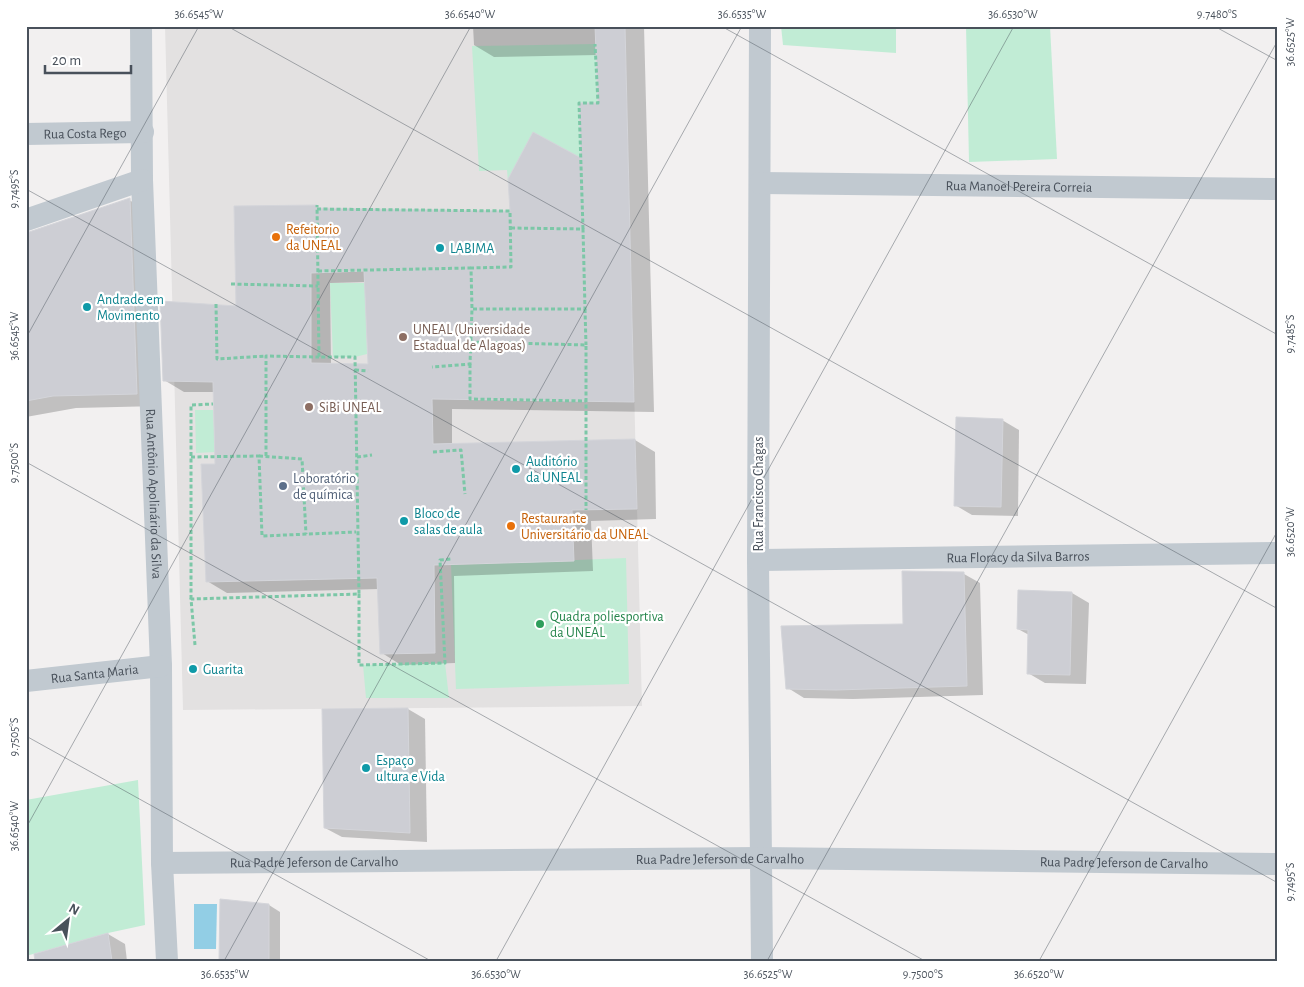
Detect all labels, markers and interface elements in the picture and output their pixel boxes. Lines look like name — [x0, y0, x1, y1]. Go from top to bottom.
text: 36.6545°W — [174, 8, 224, 20]
text: 36.6540°W — [445, 8, 496, 20]
text: 36.6535°W — [718, 8, 766, 20]
text: 36.6530°W — [988, 8, 1038, 20]
text: 9.7480°S — [1197, 8, 1238, 20]
text: 36.6525°W — [1284, 17, 1296, 66]
scale bar — [45, 42, 131, 74]
text: 20 m — [52, 53, 81, 68]
street label: Rua Costa Rego — [43, 126, 127, 142]
text: 9.7495°S — [8, 169, 20, 209]
street label: Rua Manoel Pereira Correia — [945, 179, 1093, 195]
place label: Refeitorio da UNEAL — [286, 223, 341, 253]
marker: Refeitorio da UNEAL — [270, 231, 282, 243]
marker: LABIMA — [434, 242, 446, 254]
place label: LABIMA — [450, 242, 494, 256]
place label: Andrade em Movimento — [97, 293, 164, 323]
marker: Andrade em Movimento — [81, 301, 93, 313]
text: 36.6545°W — [8, 311, 20, 361]
text: 9.7485°S — [1284, 314, 1296, 354]
place label: UNEAL (Universidade Estadual de Alagoas) — [413, 323, 530, 353]
marker: UNEAL (Universidade Estadual de Alagoas) — [397, 331, 409, 343]
marker: SiBi UNEAL — [303, 401, 315, 413]
place label: SiBi UNEAL — [319, 401, 381, 415]
street label: Rua Antônio Apolinário da Silva — [143, 408, 164, 580]
street label: Rua Francisco Chagas — [752, 437, 766, 551]
text: 9.7500°S — [8, 443, 20, 483]
place label: Auditório da UNEAL — [526, 455, 581, 485]
marker: Auditório da UNEAL — [510, 463, 522, 475]
place label: Loboratório de química — [293, 472, 356, 502]
marker: Loboratório de química — [277, 480, 289, 492]
place label: Bloco de salas de aula — [414, 507, 483, 537]
text: 36.6520°W — [1284, 507, 1296, 557]
place label: Restaurante Universitário da UNEAL — [521, 512, 648, 542]
marker: Bloco de salas de aula — [398, 515, 410, 527]
marker: Restaurante Universitário da UNEAL — [505, 520, 517, 532]
street label: Rua Floracy da Silva Barros — [946, 550, 1090, 565]
place label: Quadra poliesportiva da UNEAL — [550, 610, 664, 640]
marker: Quadra poliesportiva da UNEAL — [534, 618, 546, 630]
street label: Rua Santa Maria — [50, 662, 140, 686]
marker: Guarita — [187, 663, 199, 675]
place label: Guarita — [203, 663, 244, 677]
text: 9.7505°S — [8, 717, 20, 756]
place label: Espaço ultura e Vida — [376, 754, 446, 784]
marker: Espaço ultura e Vida — [360, 762, 372, 774]
text: 36.6540°W — [8, 800, 20, 851]
street label: Rua Padre Jeferson de Carvalho — [636, 852, 804, 867]
street label: Rua Padre Jeferson de Carvalho — [230, 855, 398, 870]
street label: Rua Padre Jeferson de Carvalho — [1040, 855, 1208, 871]
text: 9.7495°S — [1284, 862, 1296, 902]
north arrow — [42, 894, 92, 944]
text: N — [66, 901, 81, 918]
text: 36.6535°W — [201, 968, 249, 980]
text: 36.6530°W — [471, 968, 521, 980]
text: 36.6525°W — [744, 968, 793, 980]
text: 9.7500°S — [903, 968, 943, 980]
text: 36.6520°W — [1014, 968, 1064, 980]

